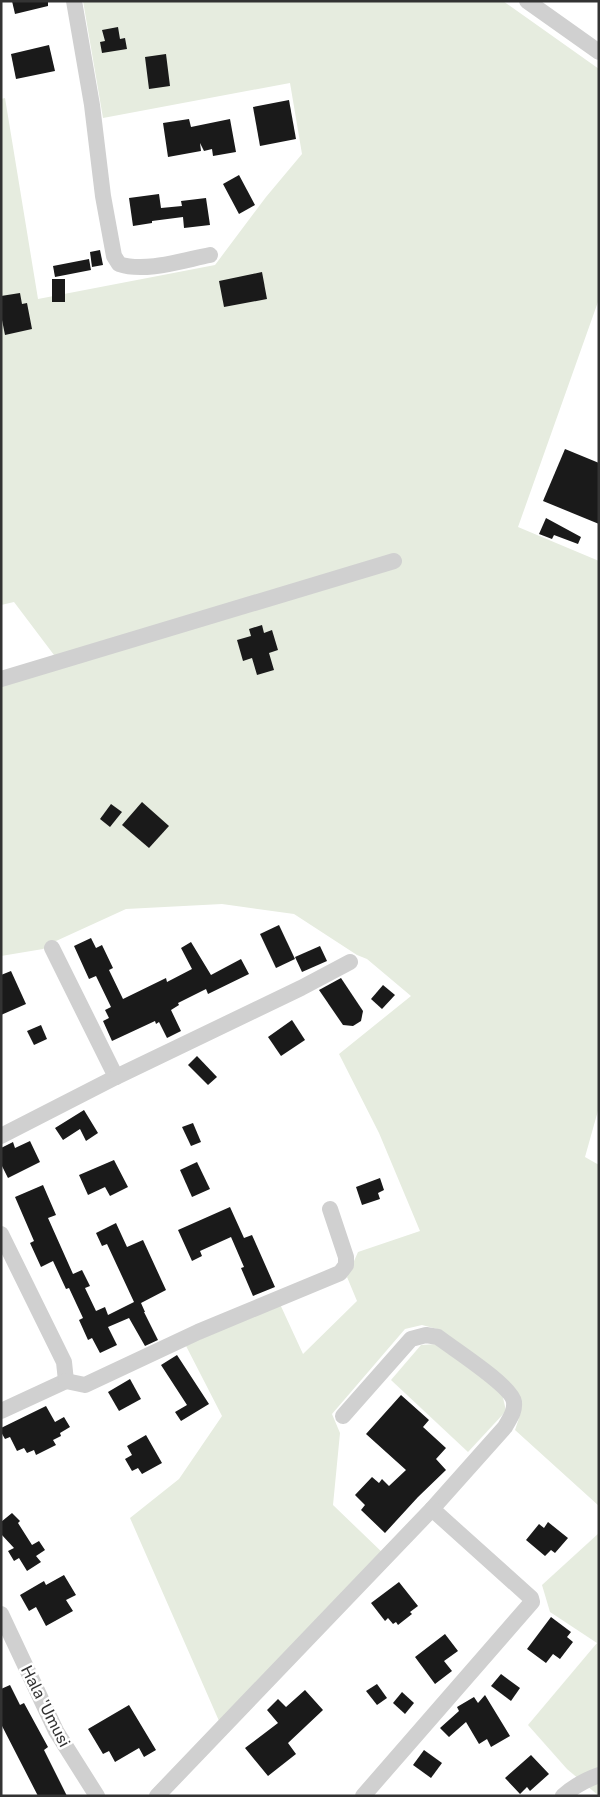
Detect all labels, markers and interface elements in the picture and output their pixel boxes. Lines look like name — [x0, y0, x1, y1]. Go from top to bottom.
street label: Hala 'Umusi — [17, 1662, 74, 1750]

